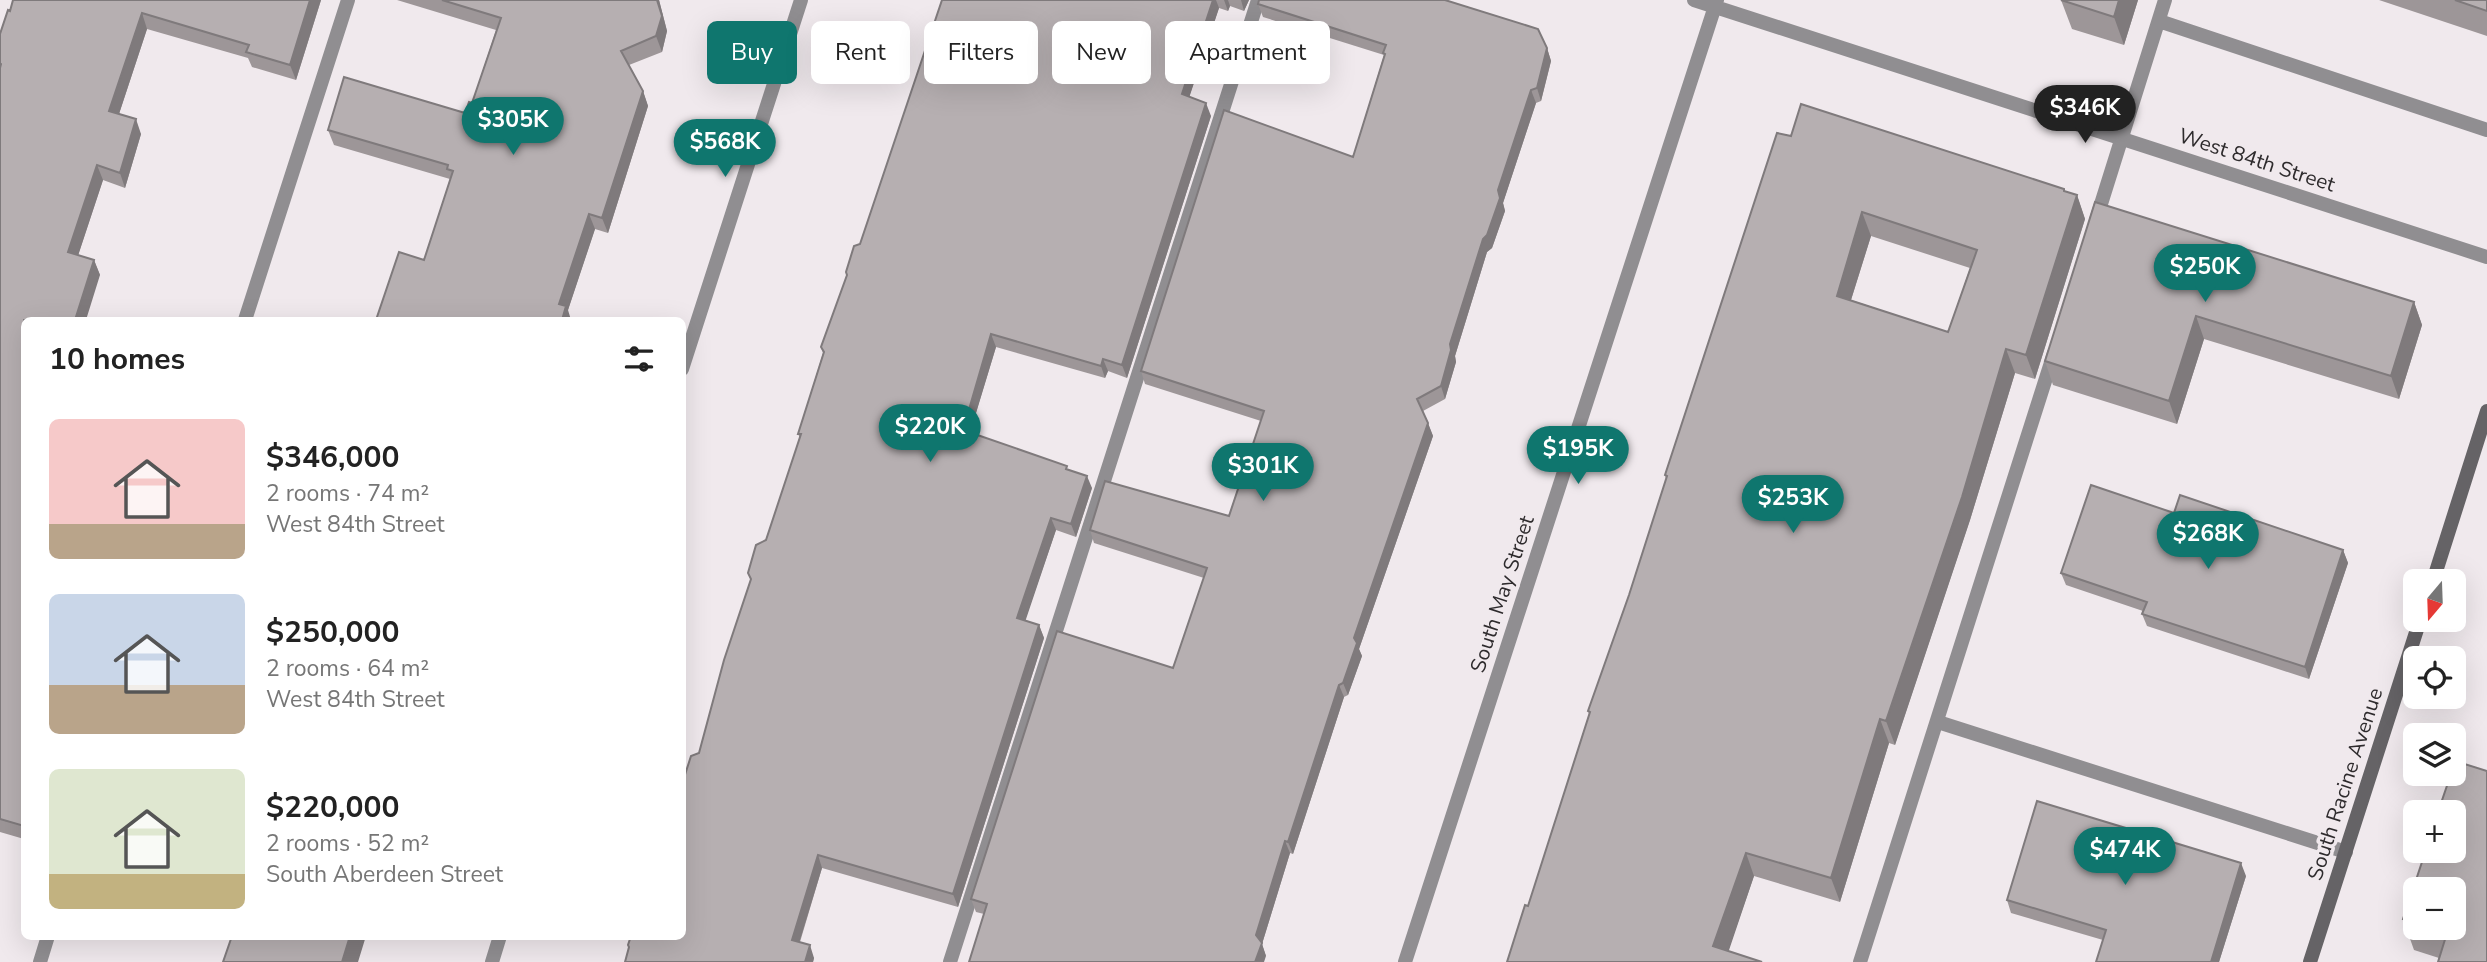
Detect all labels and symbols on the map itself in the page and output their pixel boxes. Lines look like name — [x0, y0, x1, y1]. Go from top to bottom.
pin: $346K — [2036, 86, 2134, 145]
pin: $305K — [464, 97, 562, 157]
pin: $568K — [676, 120, 774, 179]
street label: West 84th Street — [2175, 122, 2339, 199]
pin: $250K — [2156, 244, 2254, 304]
pin: $220K — [881, 405, 979, 464]
pin: $195K — [1529, 426, 1627, 486]
pin: $301K — [1214, 444, 1312, 503]
pin: $253K — [1744, 476, 1842, 535]
street label: South May Street — [1463, 511, 1541, 676]
pin: $268K — [2159, 512, 2257, 571]
north arrow — [2403, 569, 2466, 632]
street label: South Racine Avenue — [2301, 684, 2389, 884]
pin: $474K — [2076, 828, 2174, 887]

